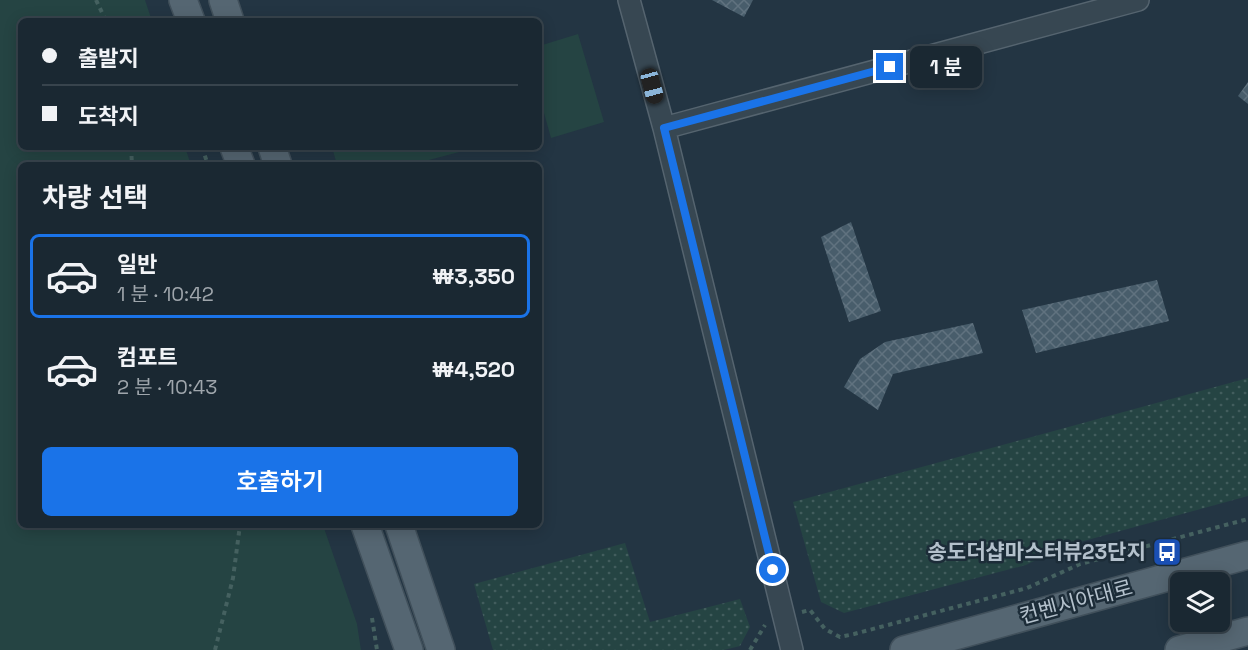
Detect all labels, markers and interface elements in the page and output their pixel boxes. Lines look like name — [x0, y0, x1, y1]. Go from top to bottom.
text: 출발지 — [78, 44, 139, 72]
callout: 1 분 — [911, 46, 983, 88]
route end — [876, 53, 903, 80]
text: 1 분 — [930, 54, 962, 80]
car — [639, 66, 665, 106]
text: 도착지 — [78, 102, 139, 130]
text: 차량 선택 — [42, 180, 148, 215]
icon: car — [45, 249, 99, 303]
text: 일반 — [117, 250, 157, 278]
text: ₩3,350 — [432, 262, 515, 290]
text: 1 분 · 10:42 — [117, 281, 214, 307]
icon: car — [45, 342, 99, 396]
text: 컴포트 — [117, 343, 178, 371]
text: ₩4,520 — [432, 355, 515, 383]
text: 2 분 · 10:43 — [117, 374, 217, 400]
button: 호출하기 — [42, 447, 518, 516]
bus stop icon: 송도더샵마스터뷰23단지 — [1151, 536, 1183, 568]
place label: 송도더샵마스터뷰23단지 — [928, 538, 1146, 565]
route start — [759, 556, 786, 583]
map controls — [1170, 572, 1230, 632]
button: layers — [1170, 572, 1230, 632]
street label: 컨벤시아대로 — [1016, 573, 1135, 630]

